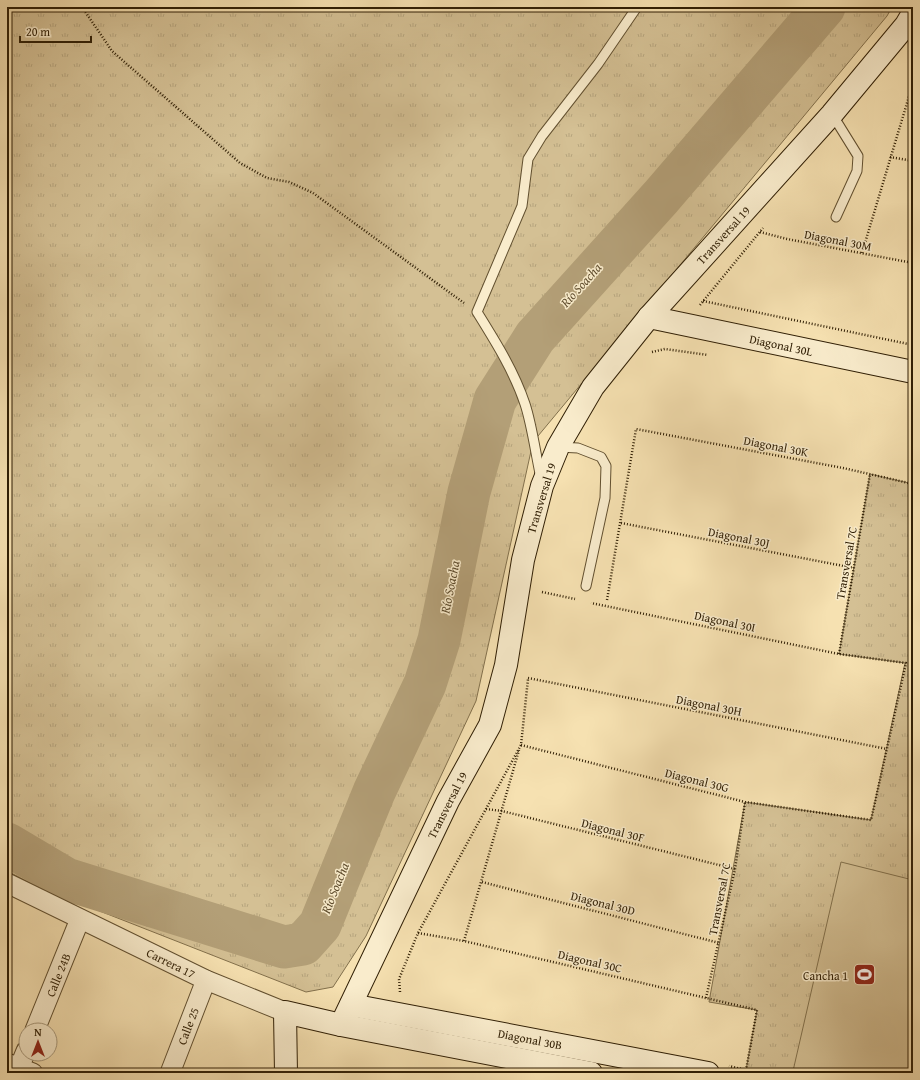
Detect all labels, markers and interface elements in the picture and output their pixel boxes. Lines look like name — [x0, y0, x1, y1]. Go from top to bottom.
scale bar — [20, 18, 91, 44]
text: 20 m — [26, 23, 50, 40]
street label: Transversal 19 — [692, 202, 754, 268]
street label: Diagonal 30M — [803, 225, 873, 255]
water label: Río Soacha — [555, 259, 606, 312]
street label: Diagonal 30L — [748, 330, 814, 360]
street label: Diagonal 30K — [742, 431, 811, 461]
street label: Transversal 19 — [522, 460, 560, 535]
street label: Diagonal 30J — [707, 523, 771, 551]
street label: Transversal 7C — [831, 525, 861, 601]
water label: Río Soacha — [435, 559, 464, 616]
street label: Diagonal 30I — [693, 606, 757, 636]
street label: Diagonal 30H — [675, 690, 743, 720]
street label: Diagonal 30G — [663, 764, 731, 796]
street label: Transversal 19 — [423, 768, 471, 841]
street label: Diagonal 30F — [580, 814, 646, 846]
water label: Río Soacha — [316, 860, 354, 917]
street label: Transversal 7C — [704, 861, 734, 937]
street label: Diagonal 30D — [569, 887, 637, 919]
street label: Carrera 17 — [144, 944, 198, 982]
street label: Diagonal 30C — [556, 945, 624, 977]
street label: Calle 24B — [42, 951, 74, 999]
sports icon: Cancha 1 — [851, 962, 877, 988]
place label: Cancha 1 — [803, 967, 848, 984]
street label: Calle 25 — [173, 1005, 203, 1047]
north arrow — [18, 1022, 58, 1062]
text: N — [34, 1024, 42, 1040]
street label: Diagonal 30B — [496, 1024, 564, 1054]

